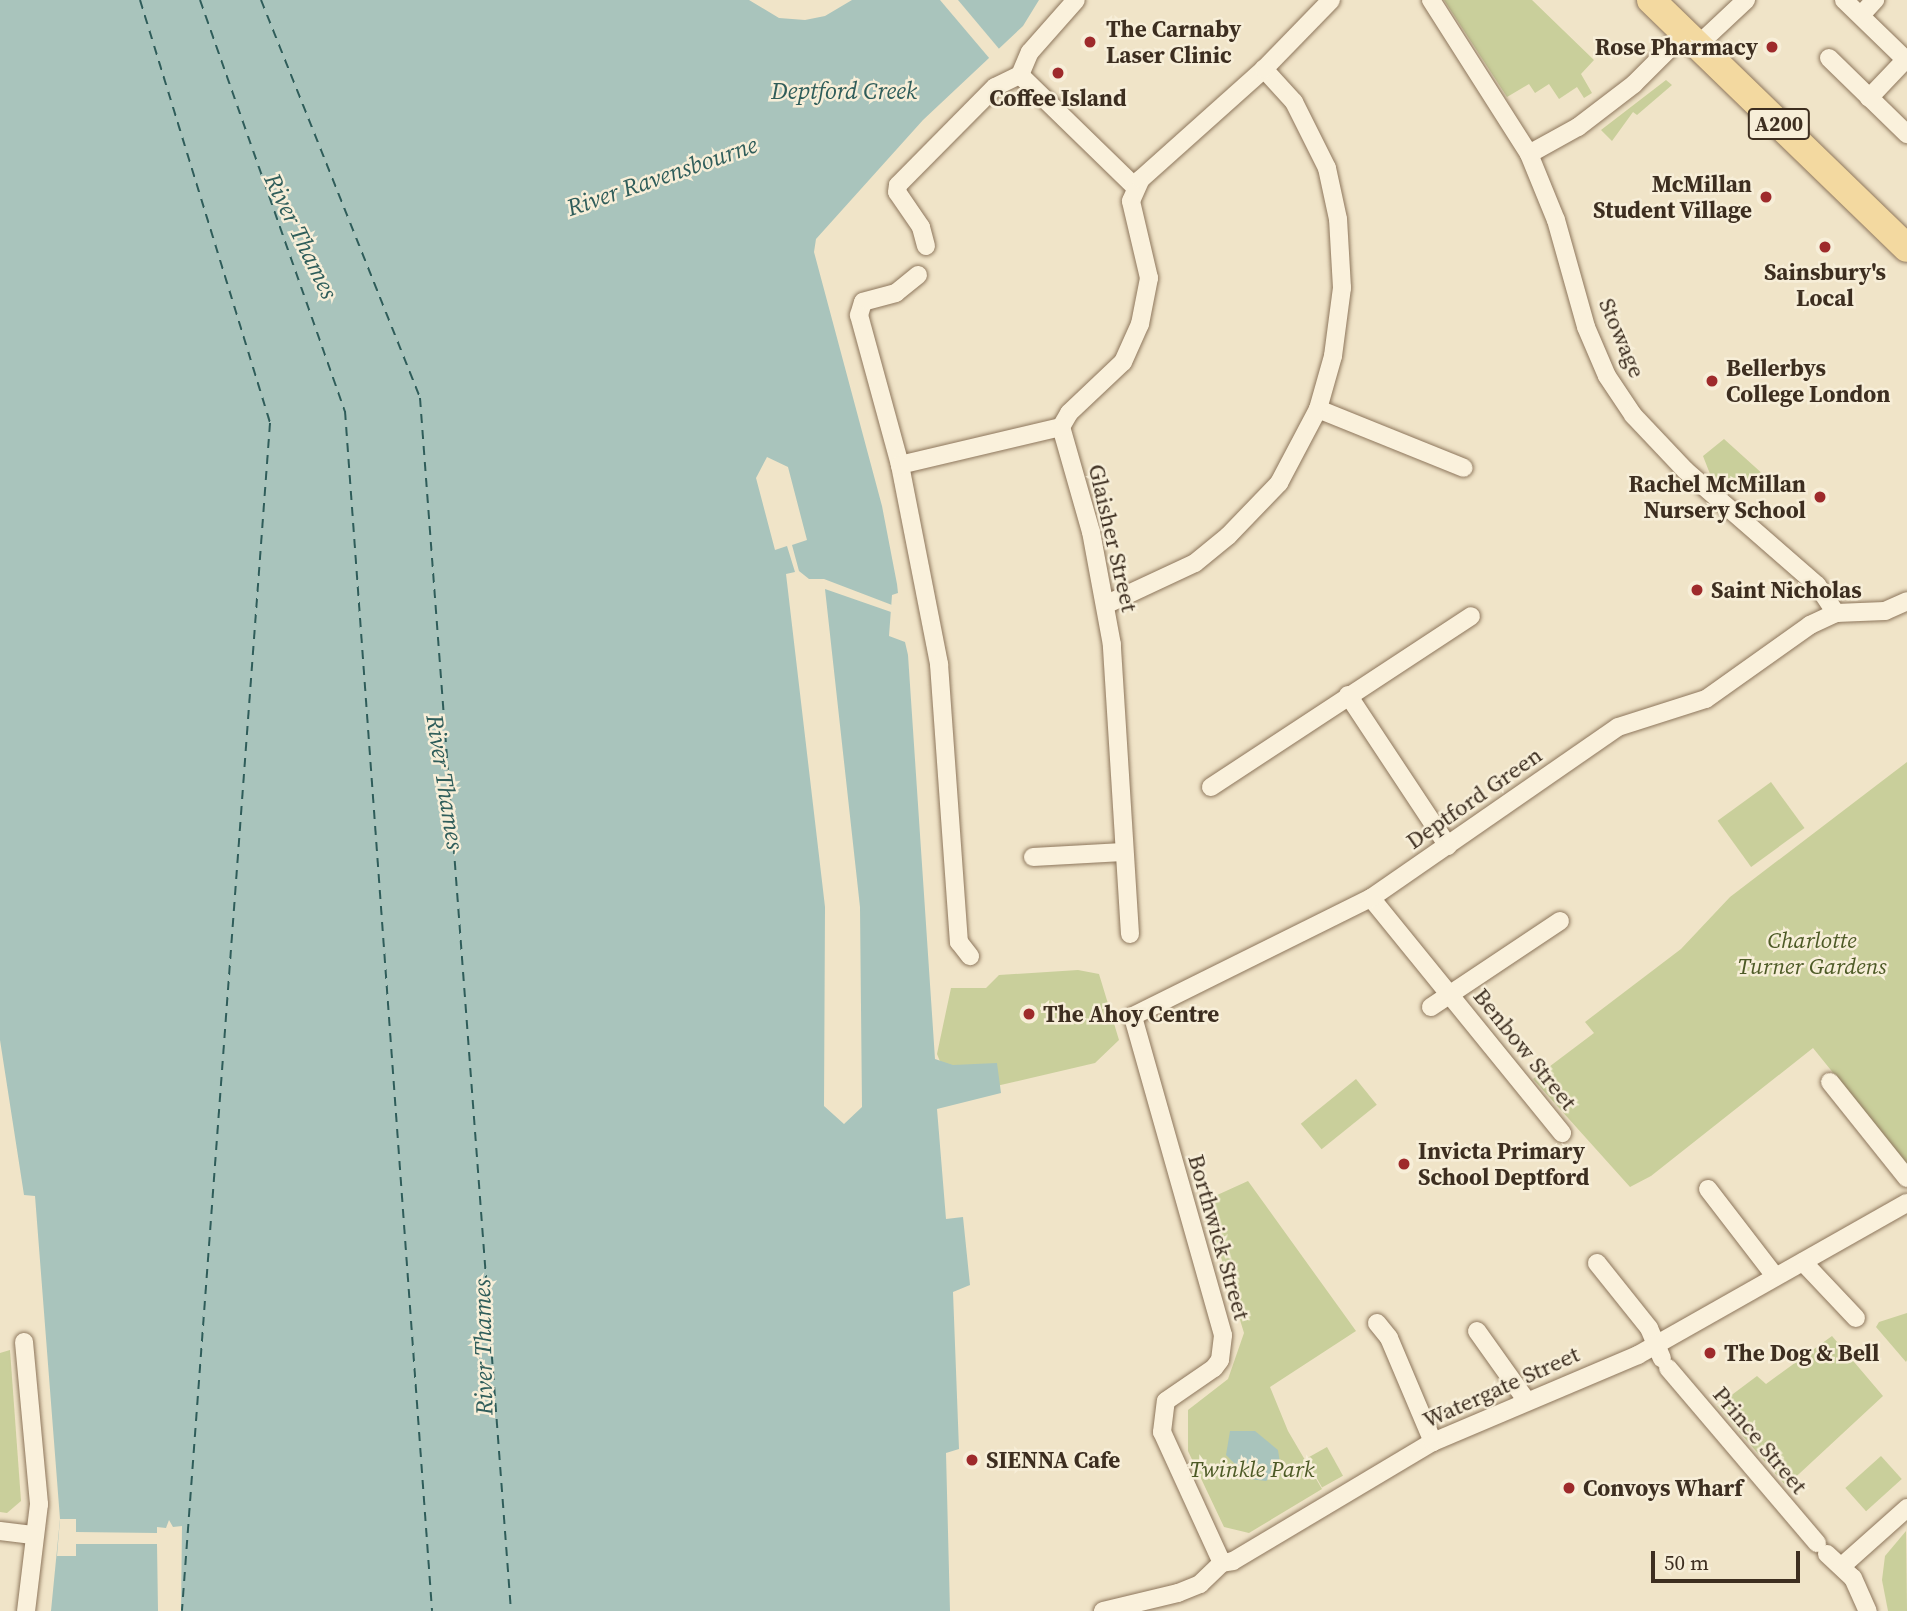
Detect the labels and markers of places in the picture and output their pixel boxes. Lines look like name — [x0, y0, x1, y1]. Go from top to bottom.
place label: The Carnaby Laser Clinic — [1106, 15, 1241, 69]
marker: The Carnaby Laser Clinic — [1080, 32, 1100, 52]
place label: Rose Pharmacy — [1595, 33, 1758, 61]
marker: Rose Pharmacy — [1764, 39, 1780, 55]
marker: Coffee Island — [1050, 65, 1066, 81]
place label: Coffee Island — [989, 84, 1127, 112]
place label: McMillan Student Village — [1593, 170, 1752, 224]
marker: McMillan Student Village — [1758, 189, 1774, 205]
marker: Sainsbury's Local — [1817, 239, 1833, 255]
place label: Sainsbury's Local — [1764, 258, 1886, 312]
place label: Bellerbys College London — [1726, 354, 1890, 408]
marker: Bellerbys College London — [1704, 373, 1720, 389]
place label: Rachel McMillan Nursery School — [1629, 470, 1806, 524]
marker: Rachel McMillan Nursery School — [1812, 489, 1828, 505]
place label: Saint Nicholas — [1711, 576, 1862, 604]
marker: Saint Nicholas — [1689, 582, 1705, 598]
place label: The Ahoy Centre — [1043, 1000, 1219, 1028]
marker: The Ahoy Centre — [1021, 1006, 1037, 1022]
place label: Invicta Primary School Deptford — [1418, 1137, 1590, 1191]
marker: Invicta Primary School Deptford — [1396, 1156, 1412, 1172]
place label: The Dog & Bell — [1724, 1339, 1879, 1367]
marker: The Dog & Bell — [1702, 1345, 1718, 1361]
place label: SIENNA Cafe — [986, 1446, 1120, 1474]
marker: SIENNA Cafe — [964, 1452, 980, 1468]
place label: Convoys Wharf — [1583, 1474, 1743, 1502]
marker: Convoys Wharf — [1561, 1480, 1577, 1496]

